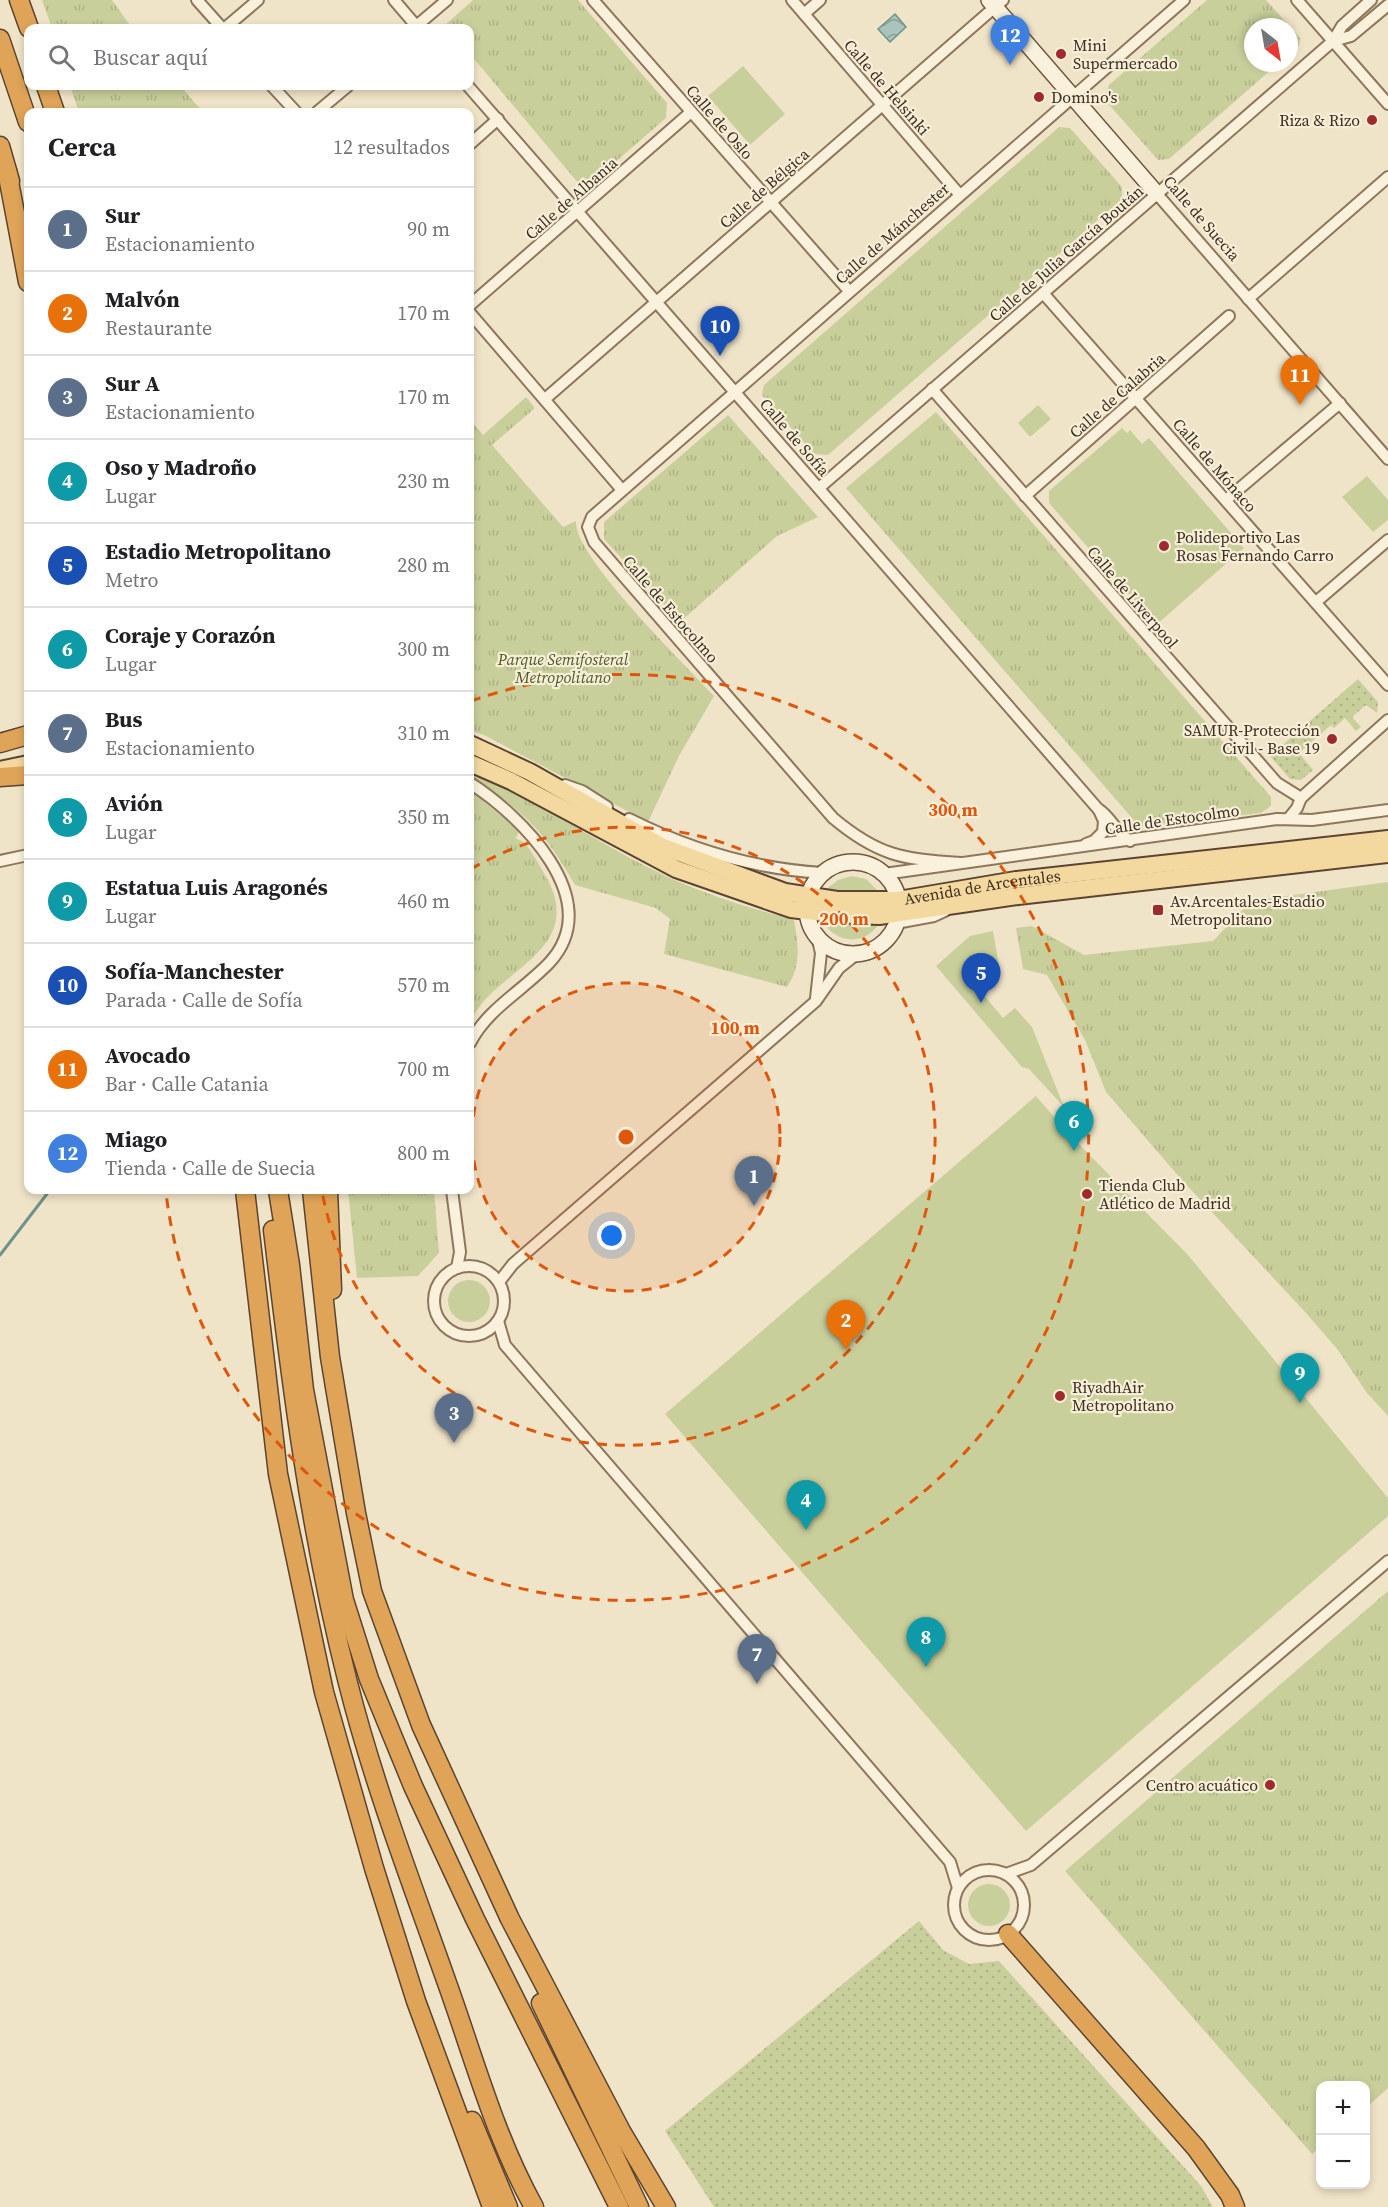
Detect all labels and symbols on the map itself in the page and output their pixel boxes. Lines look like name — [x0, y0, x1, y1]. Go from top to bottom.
pin: 12 — [990, 16, 1030, 65]
north arrow — [1244, 18, 1298, 72]
street label: Calle de Helsinki — [839, 34, 935, 140]
place label: Mini Supermercado — [1073, 34, 1178, 74]
marker: Mini Supermercado — [1054, 47, 1068, 61]
street label: Calle de Oslo — [681, 80, 759, 164]
place label: Domino's — [1051, 86, 1118, 108]
marker: Domino's — [1032, 90, 1046, 104]
place label: Riza & Rizo — [1279, 109, 1360, 131]
marker: Riza & Rizo — [1365, 113, 1379, 127]
street label: Calle de Bélgica — [714, 142, 814, 233]
street label: Calle de Albania — [520, 151, 623, 244]
street label: Calle de Suecia — [1159, 171, 1246, 266]
street label: Calle de Mánchester — [830, 177, 954, 289]
street label: Calle de Julia García Boután — [984, 180, 1148, 326]
pin: 10 — [700, 306, 740, 356]
street label: Calle de Calabria — [1064, 347, 1170, 443]
pin: 11 — [1280, 356, 1320, 405]
street label: Calle de Sofía — [755, 393, 836, 481]
street label: Calle de Mónaco — [1168, 413, 1262, 517]
place label: Polideportivo Las Rosas Fernando Carro — [1176, 526, 1334, 566]
marker: Polideportivo Las Rosas Fernando Carro — [1157, 539, 1171, 553]
street label: Calle de Liverpool — [1082, 541, 1184, 653]
street label: Calle de Estocolmo — [618, 551, 724, 668]
park label: Parque Semifosteral Metropolitano — [497, 648, 629, 688]
place label: SAMUR-Protección Civil - Base 19 — [1184, 719, 1320, 759]
marker: SAMUR-Protección Civil - Base 19 — [1325, 732, 1339, 746]
text: 300 m — [928, 797, 978, 822]
street label: Calle de Estocolmo — [1103, 799, 1241, 839]
street label: Avenida de Arcentales — [903, 864, 1062, 910]
place label: Av.Arcentales-Estadio Metropolitano — [1170, 890, 1325, 930]
marker: Av.Arcentales-Estadio Metropolitano — [1151, 903, 1165, 917]
text: 200 m — [819, 906, 869, 931]
pin: 5 — [962, 954, 1000, 1003]
text: 100 m — [710, 1015, 760, 1040]
pin: 6 — [1054, 1102, 1094, 1151]
centre of rings — [616, 1127, 636, 1147]
pin: 1 — [734, 1156, 774, 1206]
place label: Tienda Club Atlético de Madrid — [1099, 1174, 1231, 1214]
marker: Tienda Club Atlético de Madrid — [1080, 1187, 1094, 1201]
your location — [597, 1221, 626, 1250]
pin: 2 — [826, 1300, 866, 1350]
pin: 9 — [1280, 1354, 1320, 1403]
place label: RiyadhAir Metropolitano — [1072, 1376, 1174, 1416]
marker: RiyadhAir Metropolitano — [1053, 1389, 1067, 1403]
pin: 3 — [434, 1394, 474, 1443]
pin: 4 — [786, 1480, 826, 1530]
pin: 8 — [906, 1618, 946, 1667]
pin: 7 — [738, 1634, 777, 1684]
place label: Centro acuático — [1146, 1774, 1258, 1796]
marker: Centro acuático — [1263, 1778, 1277, 1792]

